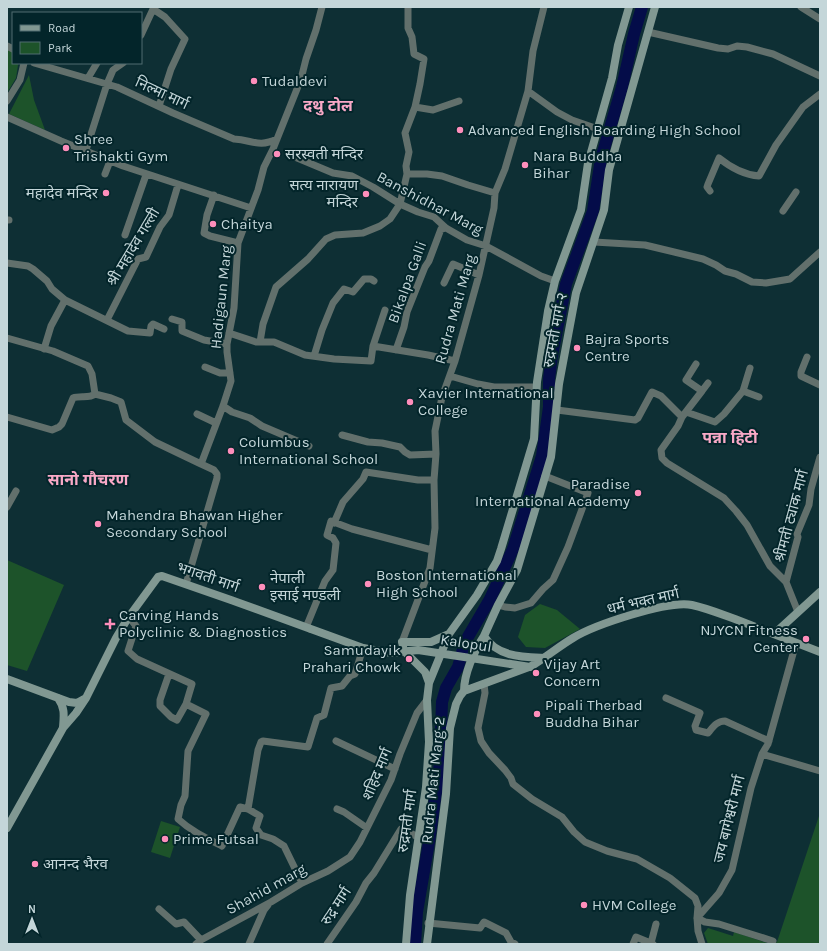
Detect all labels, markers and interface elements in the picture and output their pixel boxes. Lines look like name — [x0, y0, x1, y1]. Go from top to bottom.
legend — [12, 12, 142, 64]
text: Road — [48, 21, 76, 35]
text: Park — [48, 41, 73, 55]
place label: Tudaldevi — [262, 72, 328, 90]
street label: निल्मा मार्ग — [132, 73, 193, 114]
marker: Tudaldevi — [249, 76, 259, 86]
district label: दथु टोल — [303, 96, 354, 116]
place label: Advanced English Boarding High School — [468, 121, 741, 139]
marker: Advanced English Boarding High School — [455, 125, 465, 135]
place label: Shree Trishakti Gym — [74, 130, 168, 165]
marker: Shree Trishakti Gym — [61, 143, 71, 153]
place label: सरस्वती मन्दिर — [285, 145, 364, 163]
place label: Nara Buddha Bihar — [533, 147, 622, 182]
marker: सरस्वती मन्दिर — [272, 149, 282, 159]
marker: Nara Buddha Bihar — [520, 160, 530, 170]
street label: Banshidhar Marg — [374, 167, 487, 239]
place label: सत्य नारायण मन्दिर — [289, 176, 359, 211]
place label: महादेव मन्दिर — [26, 184, 99, 202]
marker: महादेव मन्दिर — [101, 188, 111, 198]
marker: सत्य नारायण मन्दिर — [361, 189, 371, 199]
street label: श्री महादेव गल्ली — [103, 204, 164, 289]
place label: Chaitya — [221, 215, 273, 233]
marker: Chaitya — [208, 219, 218, 229]
street label: Bikalpa Galli — [384, 238, 430, 326]
street label: Hadigaun Marg — [207, 243, 235, 350]
street label: Rudra Mati Marg — [431, 251, 479, 366]
street label: रुद्रमती मार्ग-२ — [539, 291, 571, 369]
place label: Bajra Sports Centre — [585, 330, 670, 365]
marker: Bajra Sports Centre — [572, 343, 582, 353]
place label: Xavier International College — [418, 384, 554, 419]
marker: Xavier International College — [405, 397, 415, 407]
district label: पन्ना हिटी — [702, 428, 758, 447]
place label: Columbus International School — [239, 433, 378, 468]
marker: Columbus International School — [226, 446, 236, 456]
street label: श्रीमती ट्यांक मार्ग — [770, 467, 812, 564]
district label: सानो गौचरण — [48, 470, 129, 489]
place label: Paradise International Academy — [475, 475, 630, 510]
marker: Paradise International Academy — [633, 488, 643, 498]
place label: Mahendra Bhawan Higher Secondary School — [106, 506, 283, 541]
marker: Mahendra Bhawan Higher Secondary School — [93, 519, 103, 529]
street label: भगवती मार्ग — [175, 558, 242, 596]
place label: Boston International High School — [376, 566, 517, 601]
place label: नेपाली इसाई मण्डली — [270, 569, 342, 604]
marker: Boston International High School — [363, 579, 373, 589]
marker: नेपाली इसाई मण्डली — [257, 582, 267, 592]
street label: धर्म भक्त मार्ग — [605, 584, 682, 618]
place label: Carving Hands Polyclinic & Diagnostics — [119, 606, 287, 641]
marker: Carving Hands Polyclinic & Diagnostics — [104, 618, 116, 630]
place label: NJYCN Fitness Center — [700, 621, 799, 656]
street label: Kalopul — [439, 630, 493, 656]
marker: NJYCN Fitness Center — [801, 634, 811, 644]
place label: Samudayik Prahari Chowk — [302, 641, 401, 676]
marker: Samudayik Prahari Chowk — [404, 654, 414, 664]
place label: Vijay Art Concern — [544, 655, 600, 690]
marker: Vijay Art Concern — [531, 668, 541, 678]
place label: Pipali Therbad Buddha Bihar — [545, 696, 643, 731]
marker: Pipali Therbad Buddha Bihar — [532, 709, 542, 719]
street label: Rudra Mati Marg-2 — [417, 716, 449, 844]
street label: शहिद मार्ग — [358, 744, 396, 803]
street label: जय बागेश्वरी मार्ग — [709, 772, 749, 865]
street label: रुद्रमती मार्ग — [394, 787, 420, 854]
place label: Prime Futsal — [173, 830, 259, 848]
marker: Prime Futsal — [160, 834, 170, 844]
place label: आनन्द भैरव — [43, 855, 108, 873]
marker: आनन्द भैरव — [30, 859, 40, 869]
street label: Shahid marg — [223, 859, 309, 918]
street label: रुद्र मार्ग — [317, 883, 355, 928]
place label: HVM College — [592, 896, 676, 914]
north arrow — [12, 899, 52, 939]
marker: HVM College — [579, 900, 589, 910]
text: N — [28, 903, 36, 916]

